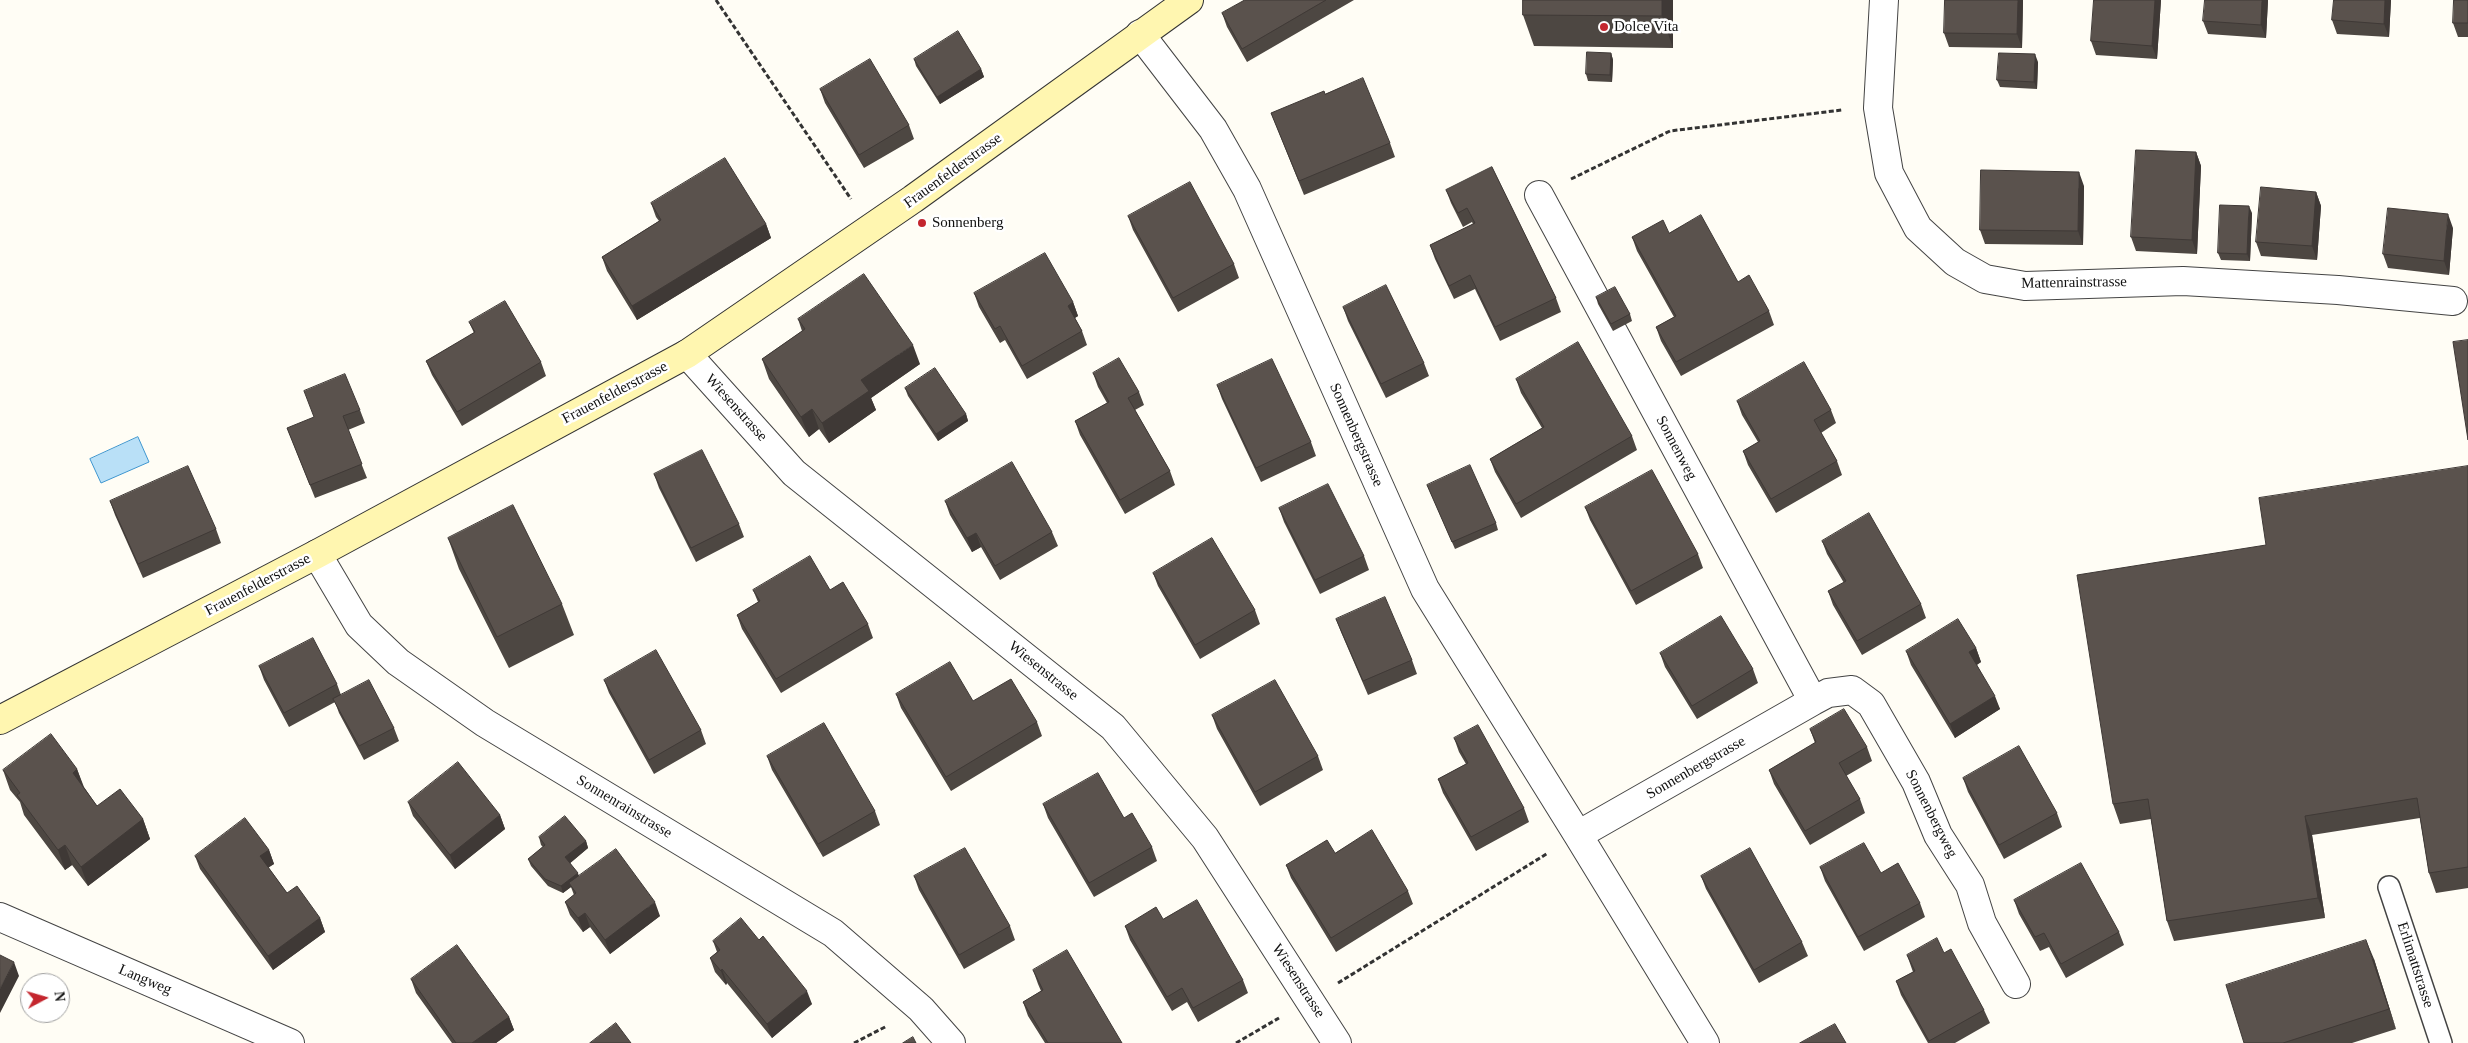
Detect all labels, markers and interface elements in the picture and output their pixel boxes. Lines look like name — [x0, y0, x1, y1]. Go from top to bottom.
place label: Dolce Vita — [1614, 18, 1678, 36]
marker: Dolce Vita — [1598, 21, 1610, 33]
street label: Frauenfelderstrasse — [901, 129, 1005, 213]
place label: Sonnenberg — [932, 214, 1003, 232]
marker: Sonnenberg — [916, 217, 928, 229]
street label: Mattenrainstrasse — [2021, 273, 2127, 293]
street label: Frauenfelderstrasse — [559, 358, 671, 428]
street label: Wiesenstrasse — [701, 371, 771, 445]
street label: Sonnenbergstrasse — [1325, 380, 1387, 490]
street label: Sonnenweg — [1652, 413, 1700, 483]
street label: Frauenfelderstrasse — [202, 550, 314, 620]
street label: Wiesenstrasse — [1005, 637, 1081, 705]
street label: Sonnenbergstrasse — [1643, 732, 1749, 804]
street label: Sonnenbergweg — [1901, 767, 1961, 861]
street label: Sonnenrainstrasse — [573, 771, 675, 843]
street label: Erlimattstrasse — [2393, 920, 2437, 1010]
street label: Wiesenstrasse — [1267, 941, 1329, 1021]
street label: Langweg — [116, 961, 174, 999]
north arrow — [20, 973, 70, 1023]
text: N — [51, 991, 67, 1002]

